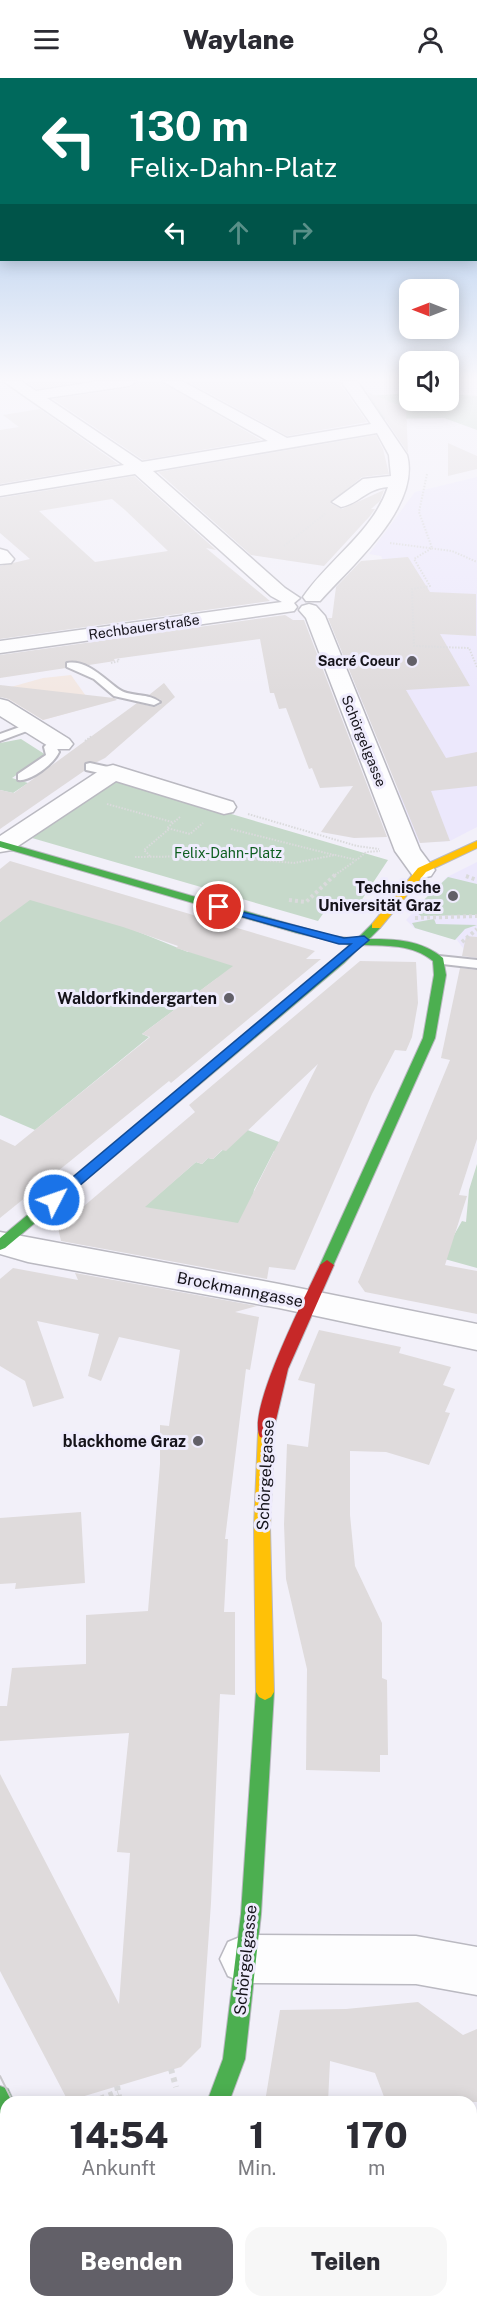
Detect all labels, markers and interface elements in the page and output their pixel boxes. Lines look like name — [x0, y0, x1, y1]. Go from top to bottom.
icon: menu — [30, 23, 63, 56]
text: Waylane — [183, 23, 294, 55]
icon: person — [414, 23, 447, 56]
text: 130 m — [129, 101, 249, 150]
icon: left — [30, 102, 108, 180]
text: Felix-Dahn-Platz — [129, 151, 337, 183]
icon: left — [159, 216, 192, 249]
icon: ahead — [222, 216, 255, 249]
icon: right — [285, 216, 318, 249]
north arrow — [399, 279, 459, 339]
map controls — [399, 279, 459, 411]
button: sound — [399, 351, 459, 411]
street label: Rechbauerstraße — [88, 611, 201, 643]
place label: Sacré Coeur — [318, 653, 400, 669]
marker: Sacré Coeur — [405, 654, 419, 668]
street label: Schörgelgasse — [338, 693, 390, 789]
park label: Felix-Dahn-Platz — [174, 845, 282, 861]
place label: Technische Universität Graz — [318, 878, 441, 915]
pin — [193, 881, 244, 932]
marker: Technische Universität Graz — [446, 889, 460, 903]
icon: arrive — [202, 890, 235, 923]
place label: Waldorfkindergarten — [57, 989, 217, 1008]
marker: Waldorfkindergarten — [222, 991, 236, 1005]
position arrow — [22, 1168, 86, 1232]
street label: Brockmanngasse — [175, 1268, 305, 1311]
street label: Schörgelgasse — [253, 1419, 278, 1531]
place label: blackhome Graz — [63, 1432, 186, 1451]
marker: blackhome Graz — [191, 1434, 205, 1448]
street label: Schörgelgasse — [230, 1904, 261, 2016]
text: 14:54 — [69, 2114, 168, 2156]
text: 1 — [249, 2114, 265, 2156]
text: 170 — [346, 2114, 408, 2156]
text: Ankunft — [81, 2156, 156, 2180]
text: Min. — [238, 2156, 276, 2180]
text: m — [368, 2156, 385, 2180]
button: Beenden — [30, 2227, 233, 2296]
button: Teilen — [245, 2227, 447, 2296]

